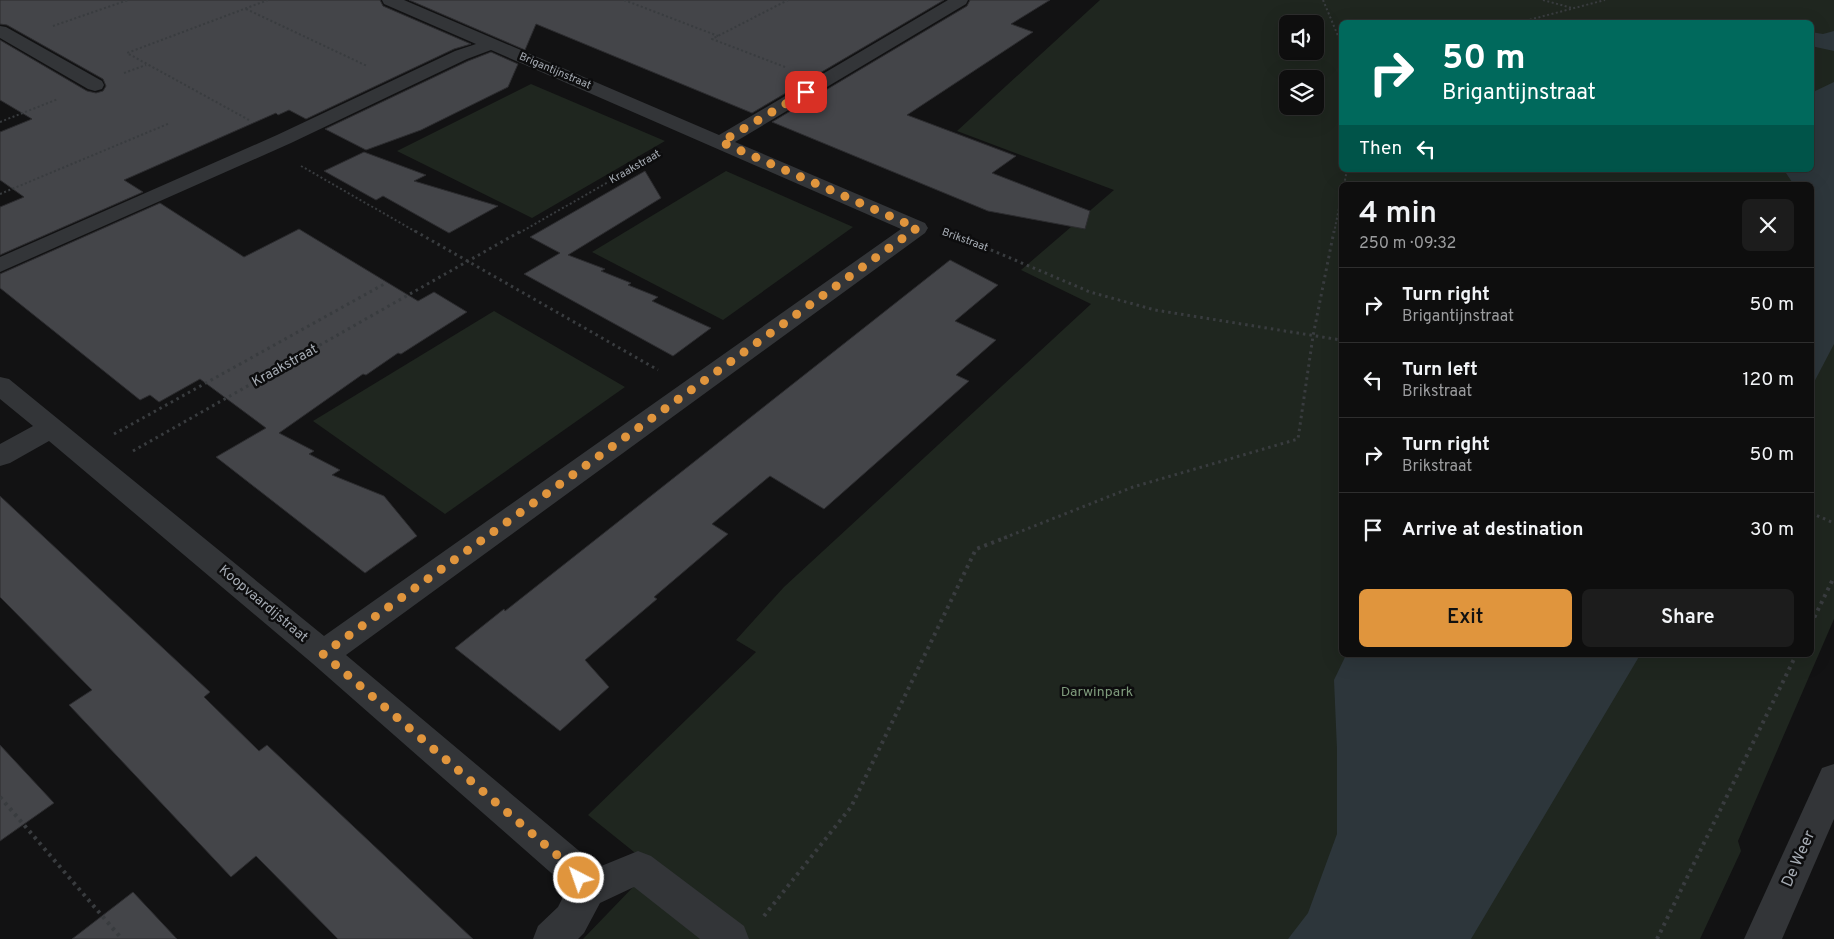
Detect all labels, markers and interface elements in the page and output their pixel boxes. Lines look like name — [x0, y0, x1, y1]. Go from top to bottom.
map controls — [1279, 15, 1324, 115]
button: sound — [1279, 15, 1324, 60]
text: 50 m — [1442, 37, 1526, 81]
icon: right — [1359, 40, 1424, 105]
street label: Brigantijnstraat — [517, 50, 593, 92]
button: layers — [1279, 70, 1324, 115]
pin — [785, 71, 827, 113]
icon: arrive — [792, 78, 820, 106]
text: Brigantijnstraat — [1442, 80, 1596, 107]
icon: left — [1412, 135, 1440, 163]
text: Then — [1359, 137, 1402, 161]
street label: Kraakstraat — [607, 147, 663, 187]
text: 4 min — [1359, 196, 1437, 233]
button: close — [1742, 199, 1794, 251]
street label: Brikstraat — [940, 225, 990, 255]
text: 250 m · 09:32 — [1359, 234, 1456, 254]
text: Turn right — [1402, 283, 1490, 307]
icon: right — [1359, 291, 1387, 319]
text: 50 m — [1749, 293, 1794, 317]
text: Brigantijnstraat — [1402, 307, 1514, 327]
street label: Kraakstraat — [249, 341, 321, 391]
text: Turn left — [1402, 358, 1478, 382]
icon: left — [1359, 366, 1387, 394]
text: 120 m — [1743, 368, 1794, 392]
text: Brikstraat — [1402, 382, 1472, 402]
text: Turn right — [1402, 433, 1490, 457]
icon: right — [1359, 441, 1387, 469]
text: 50 m — [1749, 443, 1794, 467]
text: Brikstraat — [1402, 457, 1472, 477]
icon: arrive — [1359, 516, 1387, 544]
text: Arrive at destination — [1402, 518, 1583, 542]
text: 30 m — [1750, 518, 1794, 542]
street label: Koopvaardijstraat — [215, 562, 311, 646]
button: Exit — [1359, 589, 1572, 647]
button: Share — [1582, 589, 1794, 647]
park label: Darwinpark — [1061, 684, 1133, 701]
street label: De Weer — [1778, 828, 1820, 890]
position arrow — [552, 851, 604, 903]

